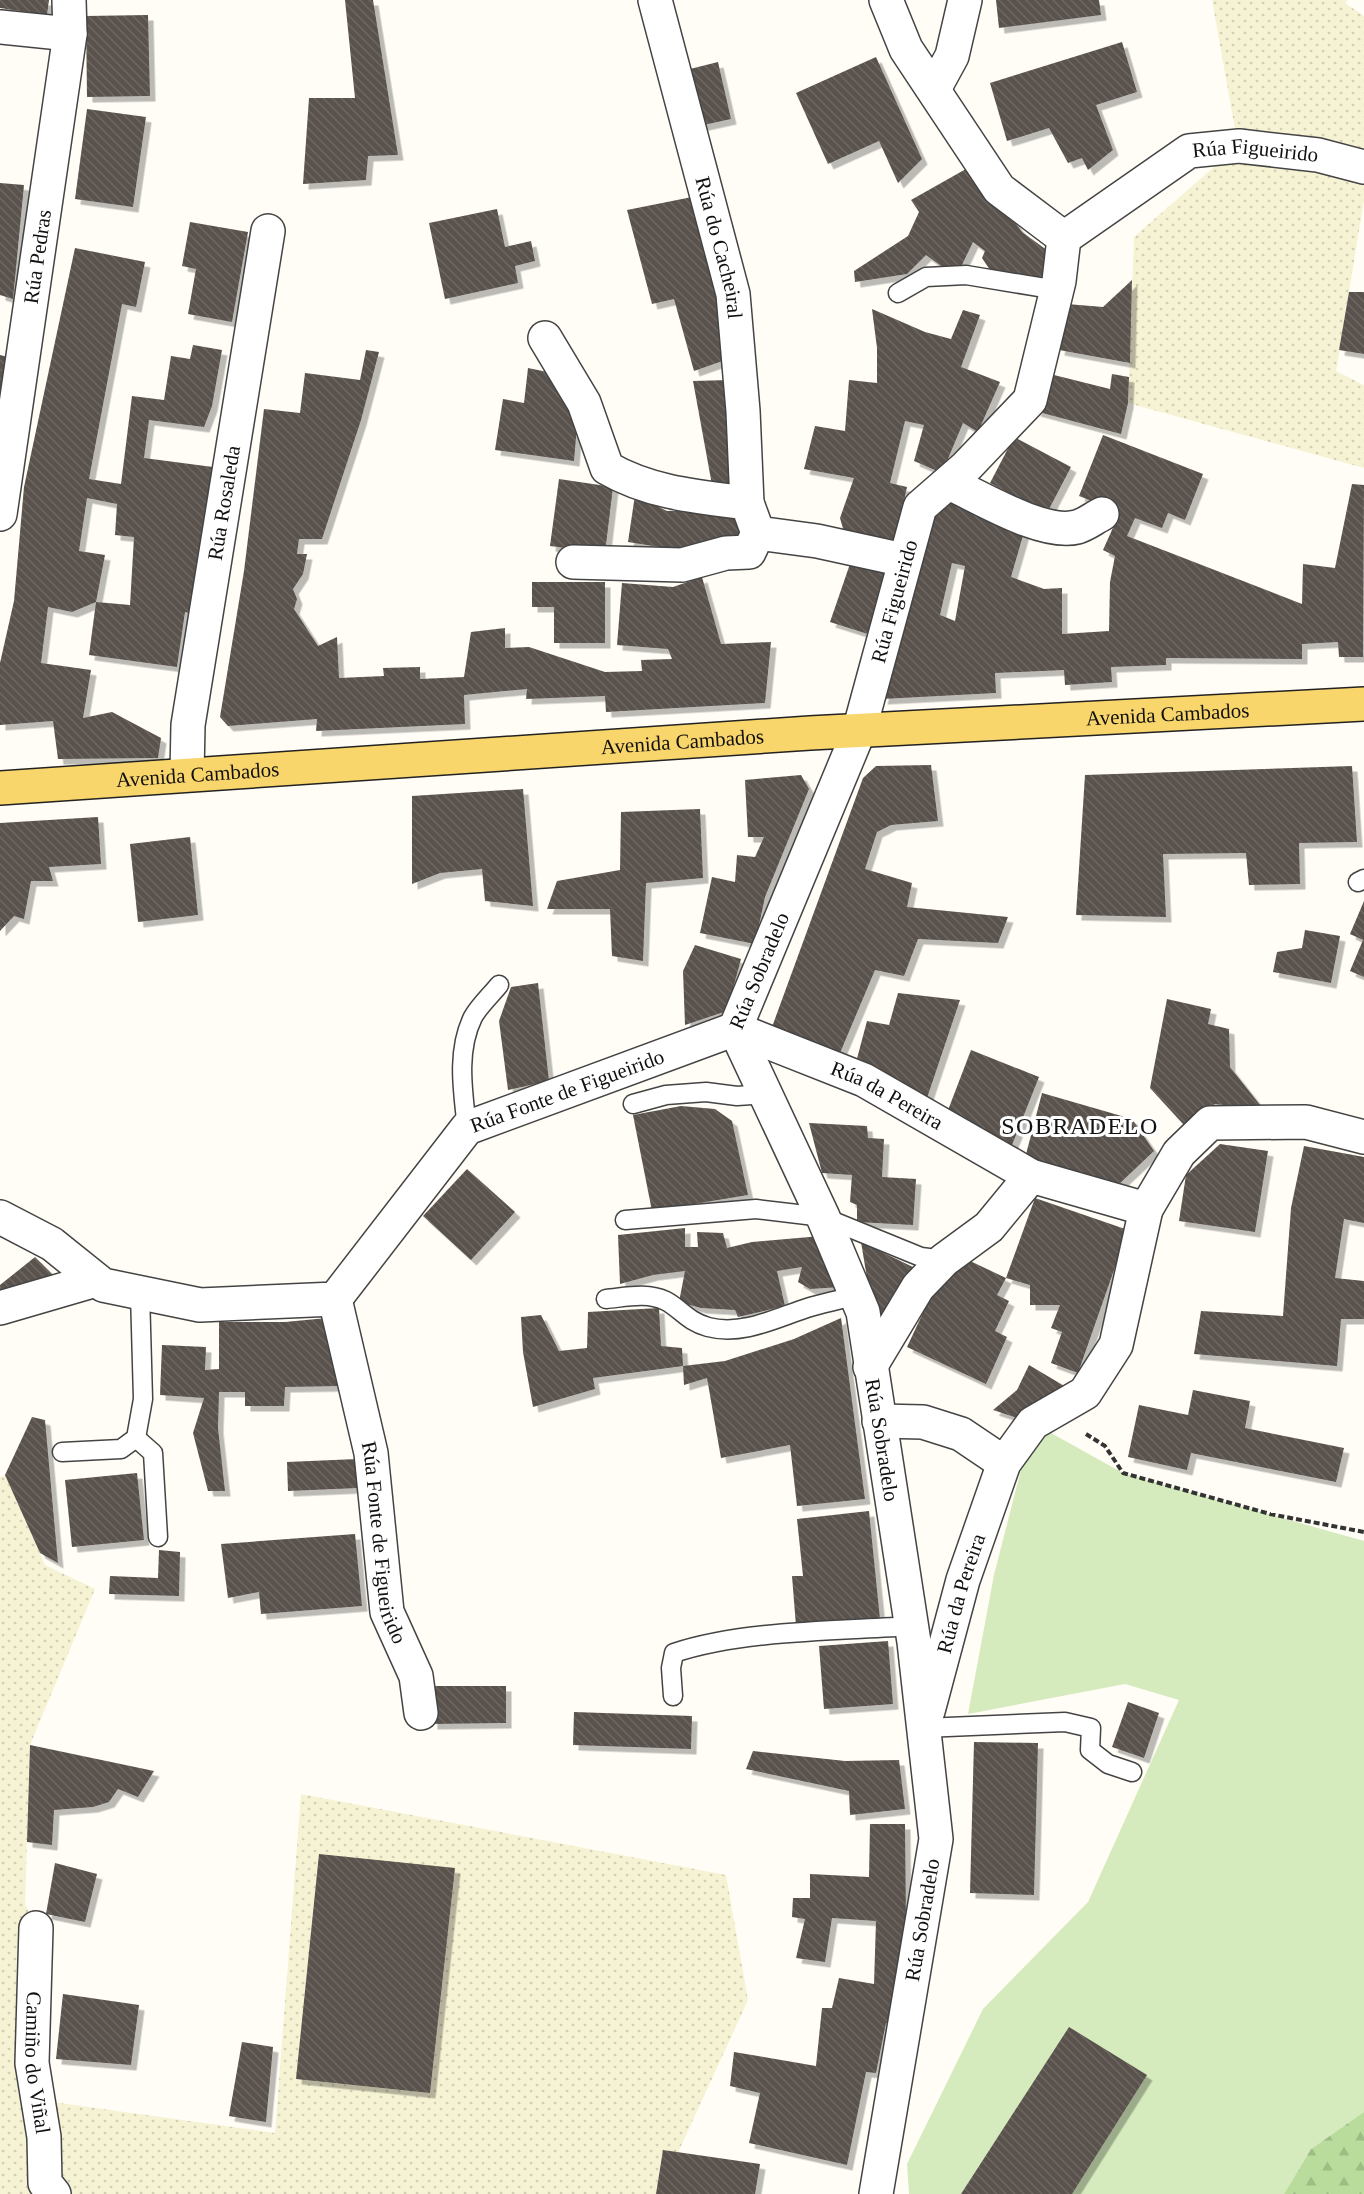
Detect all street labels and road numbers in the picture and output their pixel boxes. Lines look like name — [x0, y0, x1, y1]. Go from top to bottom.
street label: Rúa Figueirido — [1191, 134, 1320, 167]
street label: Rúa do Cacheiral — [690, 174, 747, 320]
street label: Rúa Pedras — [19, 208, 56, 306]
street label: Rúa Rosaleda — [203, 443, 245, 562]
street label: Rúa Figueirido — [866, 537, 923, 666]
street label: Avenida Cambados — [1085, 698, 1250, 731]
street label: Avenida Cambados — [600, 724, 765, 759]
street label: Avenida Cambados — [115, 757, 280, 792]
street label: Rúa Sobradelo — [724, 909, 794, 1033]
street label: Rúa Fonte de Figueirido — [467, 1044, 667, 1138]
street label: Rúa da Pereira — [828, 1056, 948, 1135]
street label: Rúa Sobradelo — [860, 1377, 904, 1503]
street label: Rúa Fonte de Figueirido — [357, 1439, 412, 1647]
street label: Rúa da Pereira — [932, 1530, 991, 1656]
street label: Rúa Sobradelo — [900, 1857, 945, 1983]
street label: Camiño do Viñal — [20, 1991, 55, 2136]

